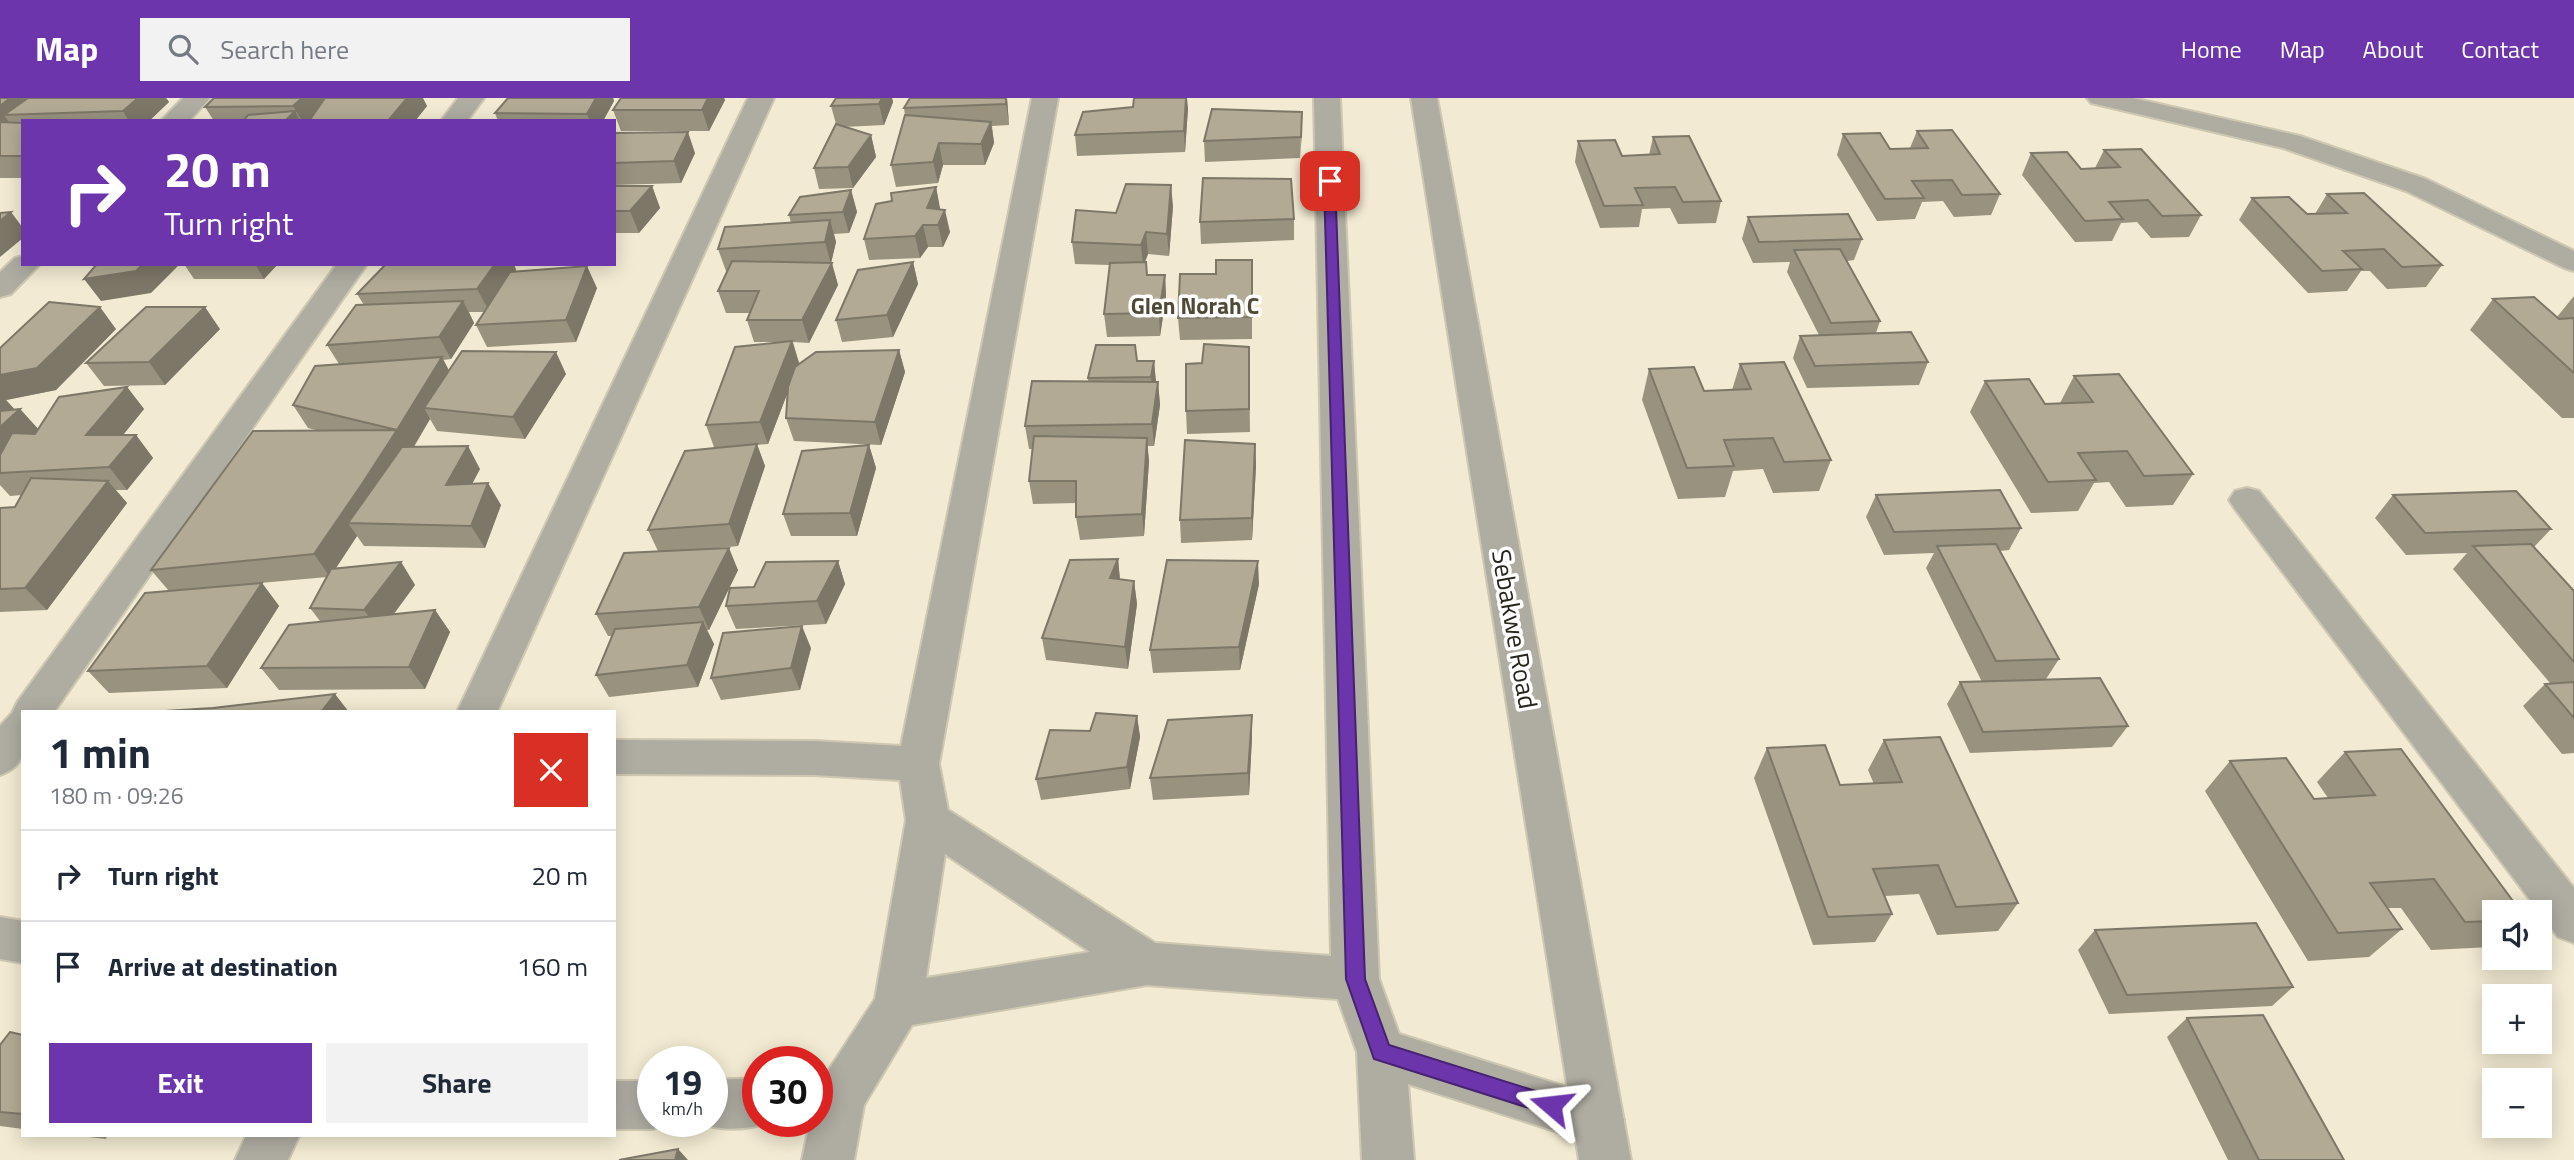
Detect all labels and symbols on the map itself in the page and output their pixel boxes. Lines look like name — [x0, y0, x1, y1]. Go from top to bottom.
pin — [1300, 151, 1360, 211]
district label: Glen Norah C — [1131, 288, 1259, 323]
street label: Sebakwe Road — [1482, 546, 1548, 712]
speed limit sign: 30 — [742, 1046, 833, 1137]
position arrow — [1514, 1068, 1588, 1142]

